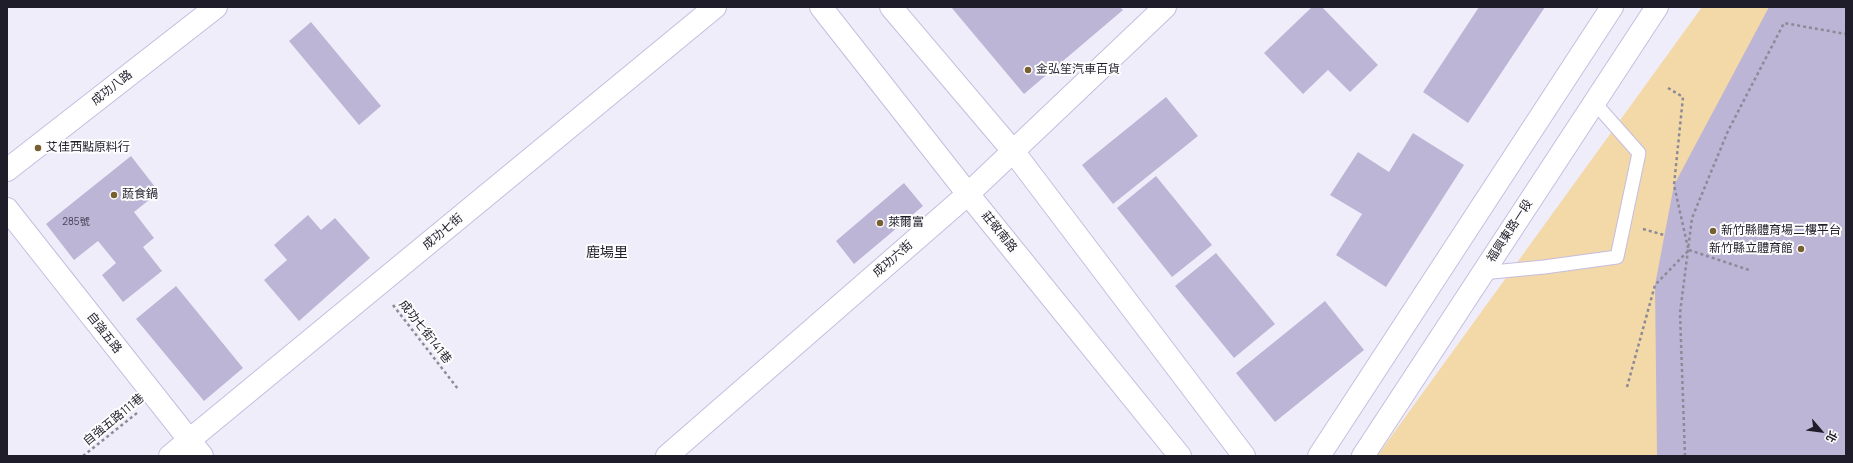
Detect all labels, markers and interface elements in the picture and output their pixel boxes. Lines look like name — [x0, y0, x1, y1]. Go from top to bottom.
place label: 金弘笙汽車百貨 — [1036, 63, 1120, 77]
marker: 金弘笙汽車百貨 — [1023, 65, 1033, 75]
street label: 成功八路 — [89, 68, 135, 108]
place label: 艾佳西點原料行 — [46, 141, 130, 155]
marker: 艾佳西點原料行 — [33, 143, 43, 153]
place label: 蔬食鍋 — [122, 188, 158, 202]
marker: 蔬食鍋 — [109, 190, 119, 200]
street label: 福興東路一段 — [1484, 197, 1536, 265]
street label: 莊敬南路 — [978, 209, 1020, 255]
street label: 成功七街 — [420, 211, 466, 253]
house number: 285號 — [62, 216, 90, 228]
place label: 萊爾富 — [888, 216, 924, 230]
marker: 萊爾富 — [875, 218, 885, 228]
place label: 新竹縣體育場二樓平台 — [1721, 224, 1841, 238]
marker: 新竹縣體育場二樓平台 — [1708, 226, 1718, 236]
street label: 成功六街 — [870, 238, 916, 280]
place label: 新竹縣立體育館 — [1709, 242, 1793, 256]
marker: 新竹縣立體育館 — [1796, 244, 1806, 254]
district label: 鹿場里 — [586, 245, 628, 261]
street label: 成功七街141巷 — [396, 297, 454, 367]
street label: 自強五路 — [84, 310, 124, 356]
street label: 自強五路111巷 — [81, 391, 147, 449]
north arrow — [1801, 411, 1841, 451]
text: 北 — [1823, 428, 1841, 445]

